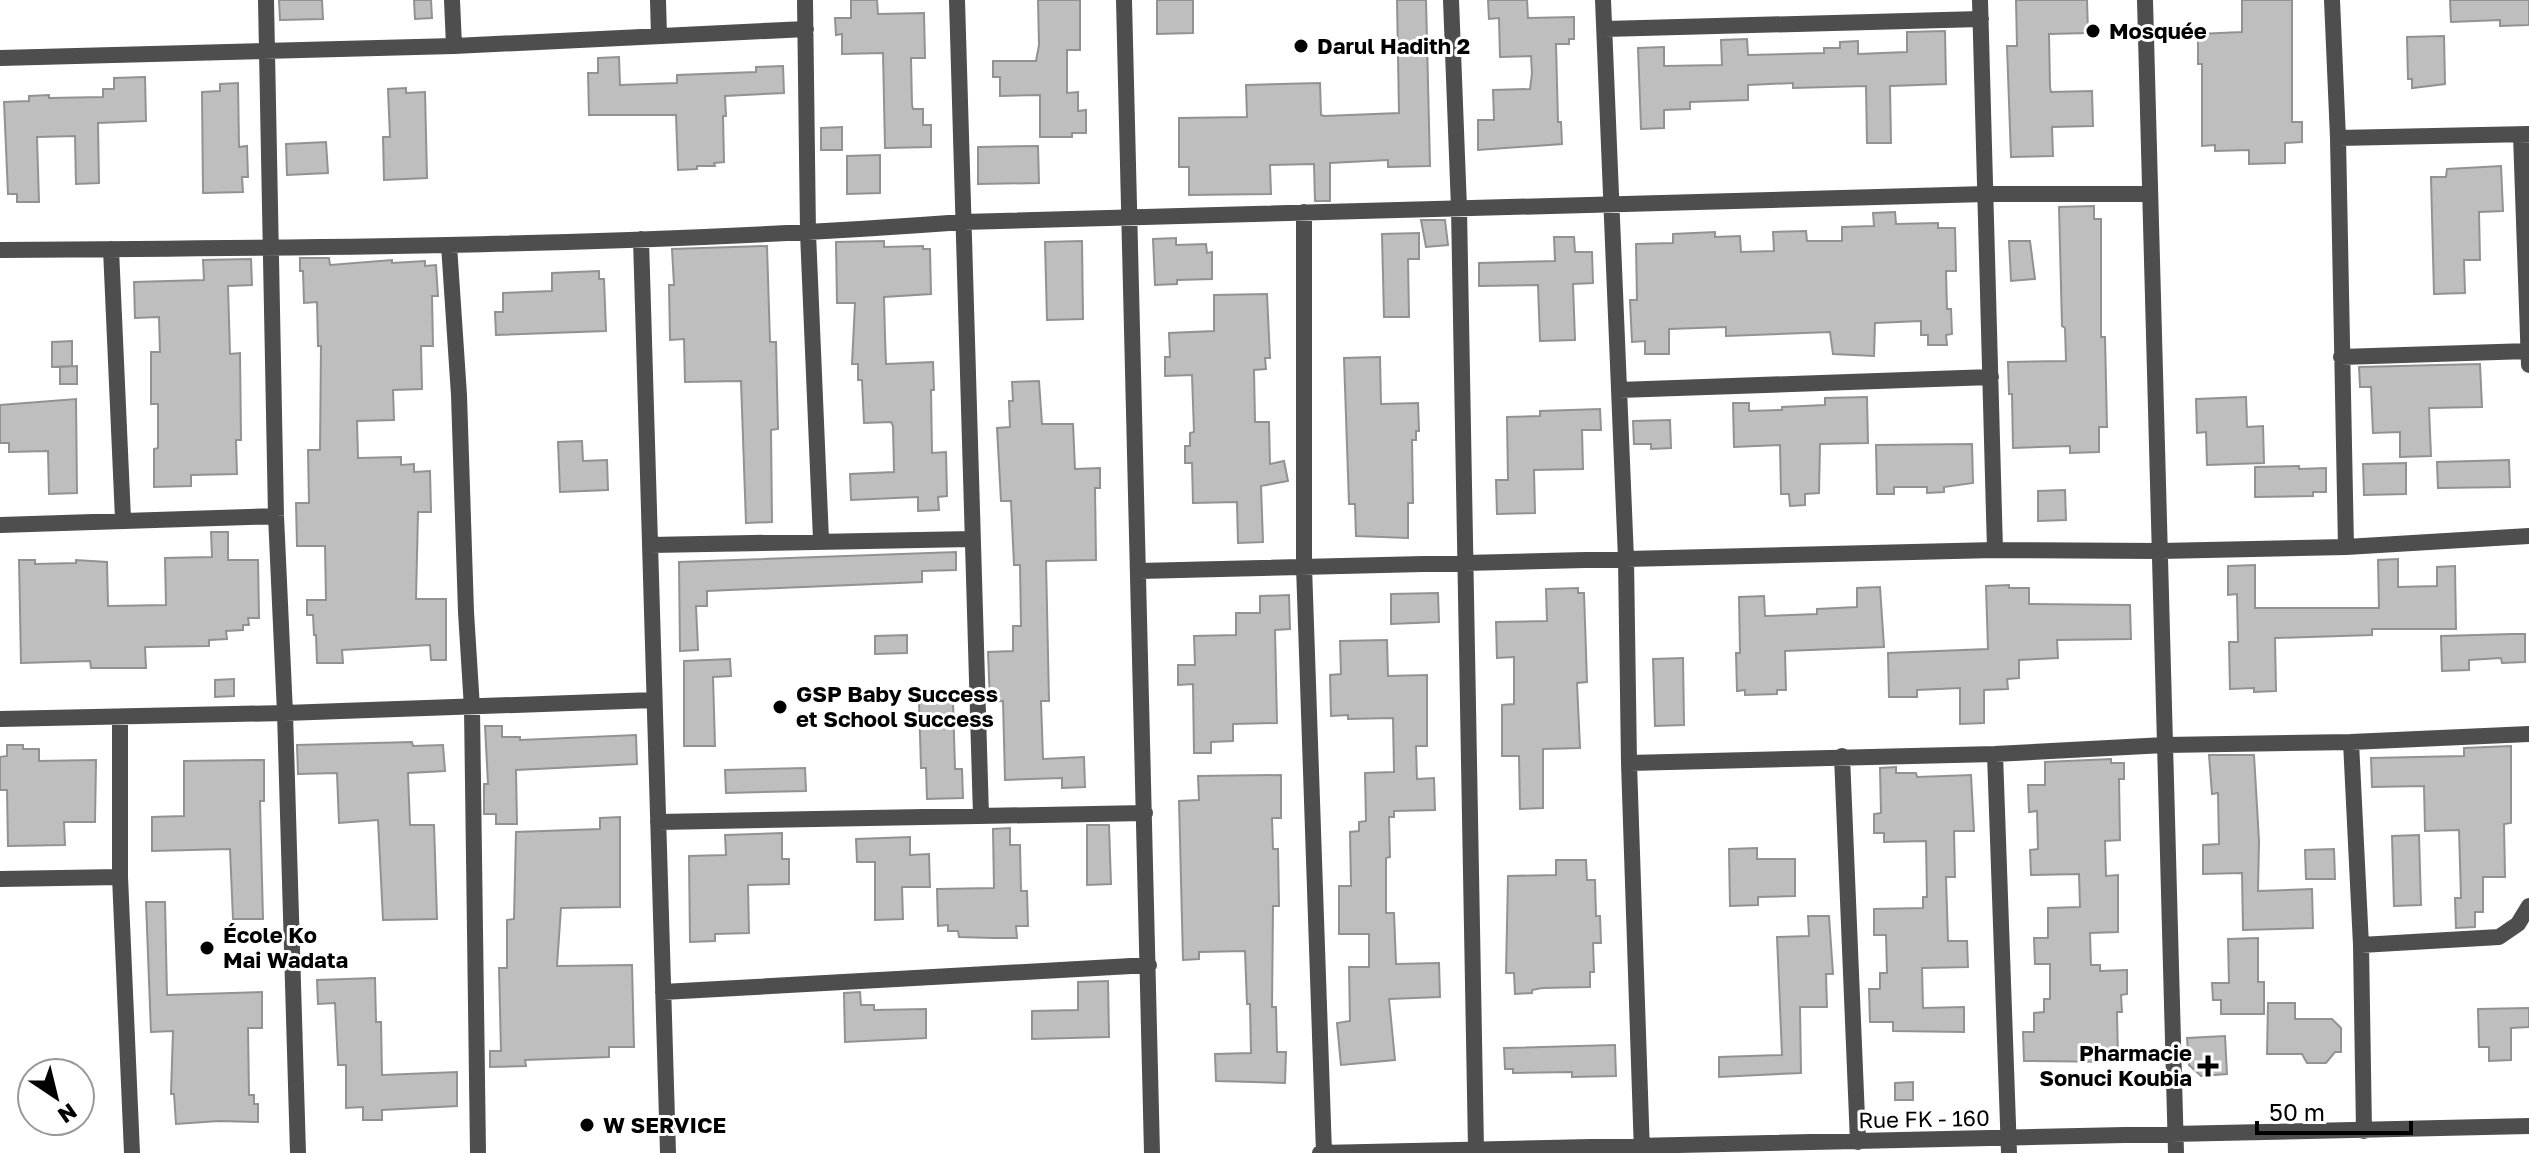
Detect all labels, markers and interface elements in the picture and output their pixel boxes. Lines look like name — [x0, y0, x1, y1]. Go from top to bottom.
place label: Mosquée — [2109, 17, 2207, 44]
marker: Mosquée — [2084, 22, 2102, 40]
place label: Darul Hadith 2 — [1317, 32, 1470, 59]
marker: Darul Hadith 2 — [1292, 37, 1310, 55]
place label: GSP Baby Success et School Success — [796, 680, 998, 732]
marker: GSP Baby Success et School Success — [771, 698, 789, 716]
place label: École Ko Mai Wadata — [223, 921, 348, 973]
marker: École Ko Mai Wadata — [198, 939, 216, 957]
place label: Pharmacie Sonuci Koubia — [2039, 1039, 2192, 1091]
north arrow — [16, 1057, 96, 1137]
marker: Pharmacie Sonuci Koubia — [2199, 1057, 2217, 1075]
scale bar — [2257, 1085, 2411, 1135]
text: 50 m — [2269, 1097, 2325, 1126]
text: N — [53, 1098, 82, 1130]
street label: Rue FK - 160 — [1858, 1104, 1990, 1133]
place label: W SERVICE — [603, 1111, 726, 1138]
marker: W SERVICE — [578, 1116, 596, 1134]

